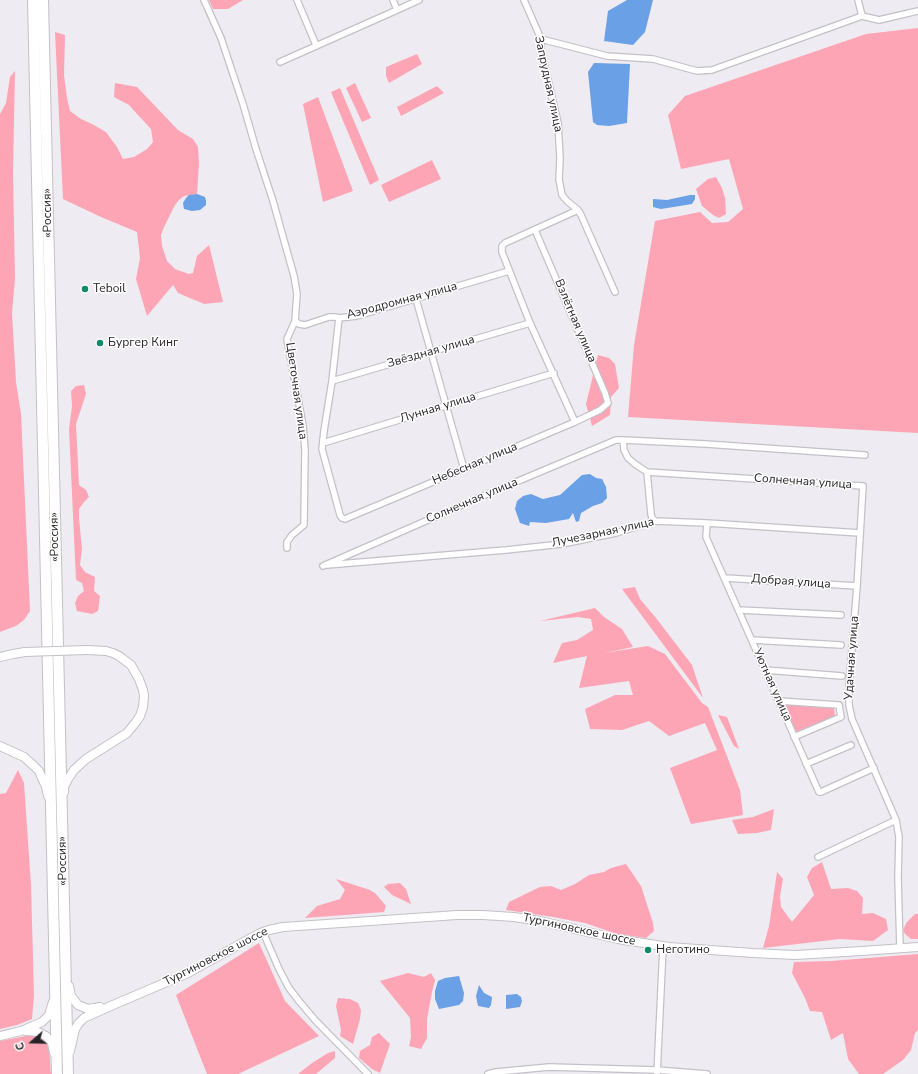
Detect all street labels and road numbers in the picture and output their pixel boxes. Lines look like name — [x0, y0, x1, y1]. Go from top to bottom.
street label: Запрудная улица — [531, 35, 565, 133]
street label: «Россия» — [40, 188, 56, 238]
street label: Взлётная улица — [551, 277, 599, 365]
street label: Аэродромная улица — [345, 279, 459, 323]
street label: Звёздная улица — [386, 333, 476, 371]
street label: Цветочная улица — [282, 342, 310, 440]
street label: Лунная улица — [398, 390, 478, 426]
street label: Небесная улица — [430, 440, 520, 488]
street label: Солнечная улица — [754, 471, 852, 493]
street label: Солнечная улица — [424, 475, 520, 527]
street label: «Россия» — [47, 512, 63, 562]
street label: Лучезарная улица — [550, 515, 656, 551]
street label: Добрая улица — [751, 572, 831, 592]
street label: Удачная улица — [842, 615, 862, 701]
street label: Уютная улица — [750, 646, 794, 724]
street label: «Россия» — [55, 836, 71, 886]
street label: Тургиновское шоссе — [521, 911, 637, 949]
street label: Тургиновское шоссе — [162, 924, 270, 990]

